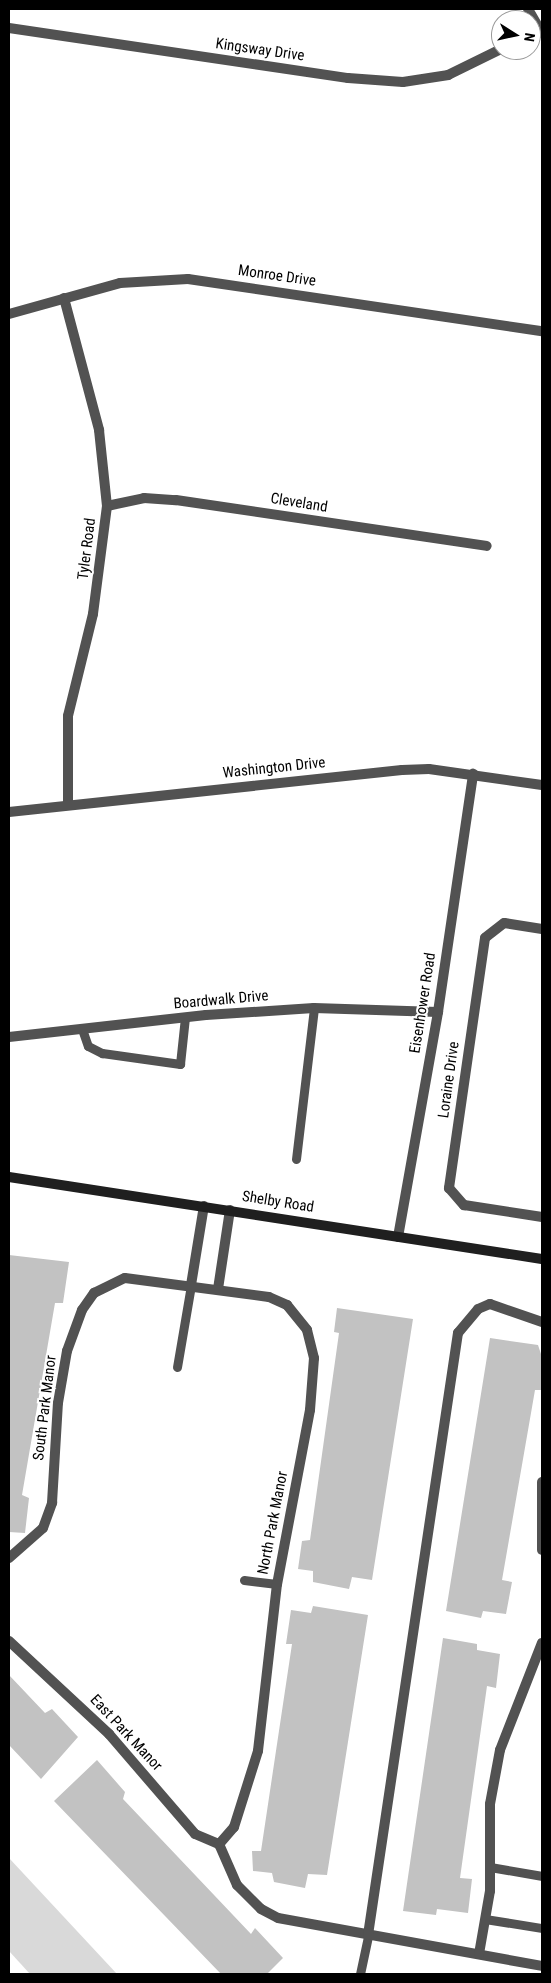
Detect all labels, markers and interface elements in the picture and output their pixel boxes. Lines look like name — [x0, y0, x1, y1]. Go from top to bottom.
north arrow — [491, 10, 541, 60]
text: N — [521, 32, 538, 43]
street label: Kingsway Drive — [214, 35, 306, 65]
street label: Monroe Drive — [237, 262, 317, 290]
street label: Cleveland — [269, 490, 329, 516]
street label: Tyler Road — [74, 517, 100, 581]
street label: Washington Drive — [222, 754, 326, 782]
street label: Eisenhower Road — [406, 951, 440, 1055]
street label: Boardwalk Drive — [173, 987, 269, 1013]
street label: Loraine Drive — [435, 1041, 463, 1119]
street label: Shelby Road — [241, 1187, 315, 1217]
street label: South Park Manor — [30, 1354, 60, 1462]
street label: North Park Manor — [254, 1470, 292, 1576]
street label: East Park Manor — [86, 1691, 166, 1775]

